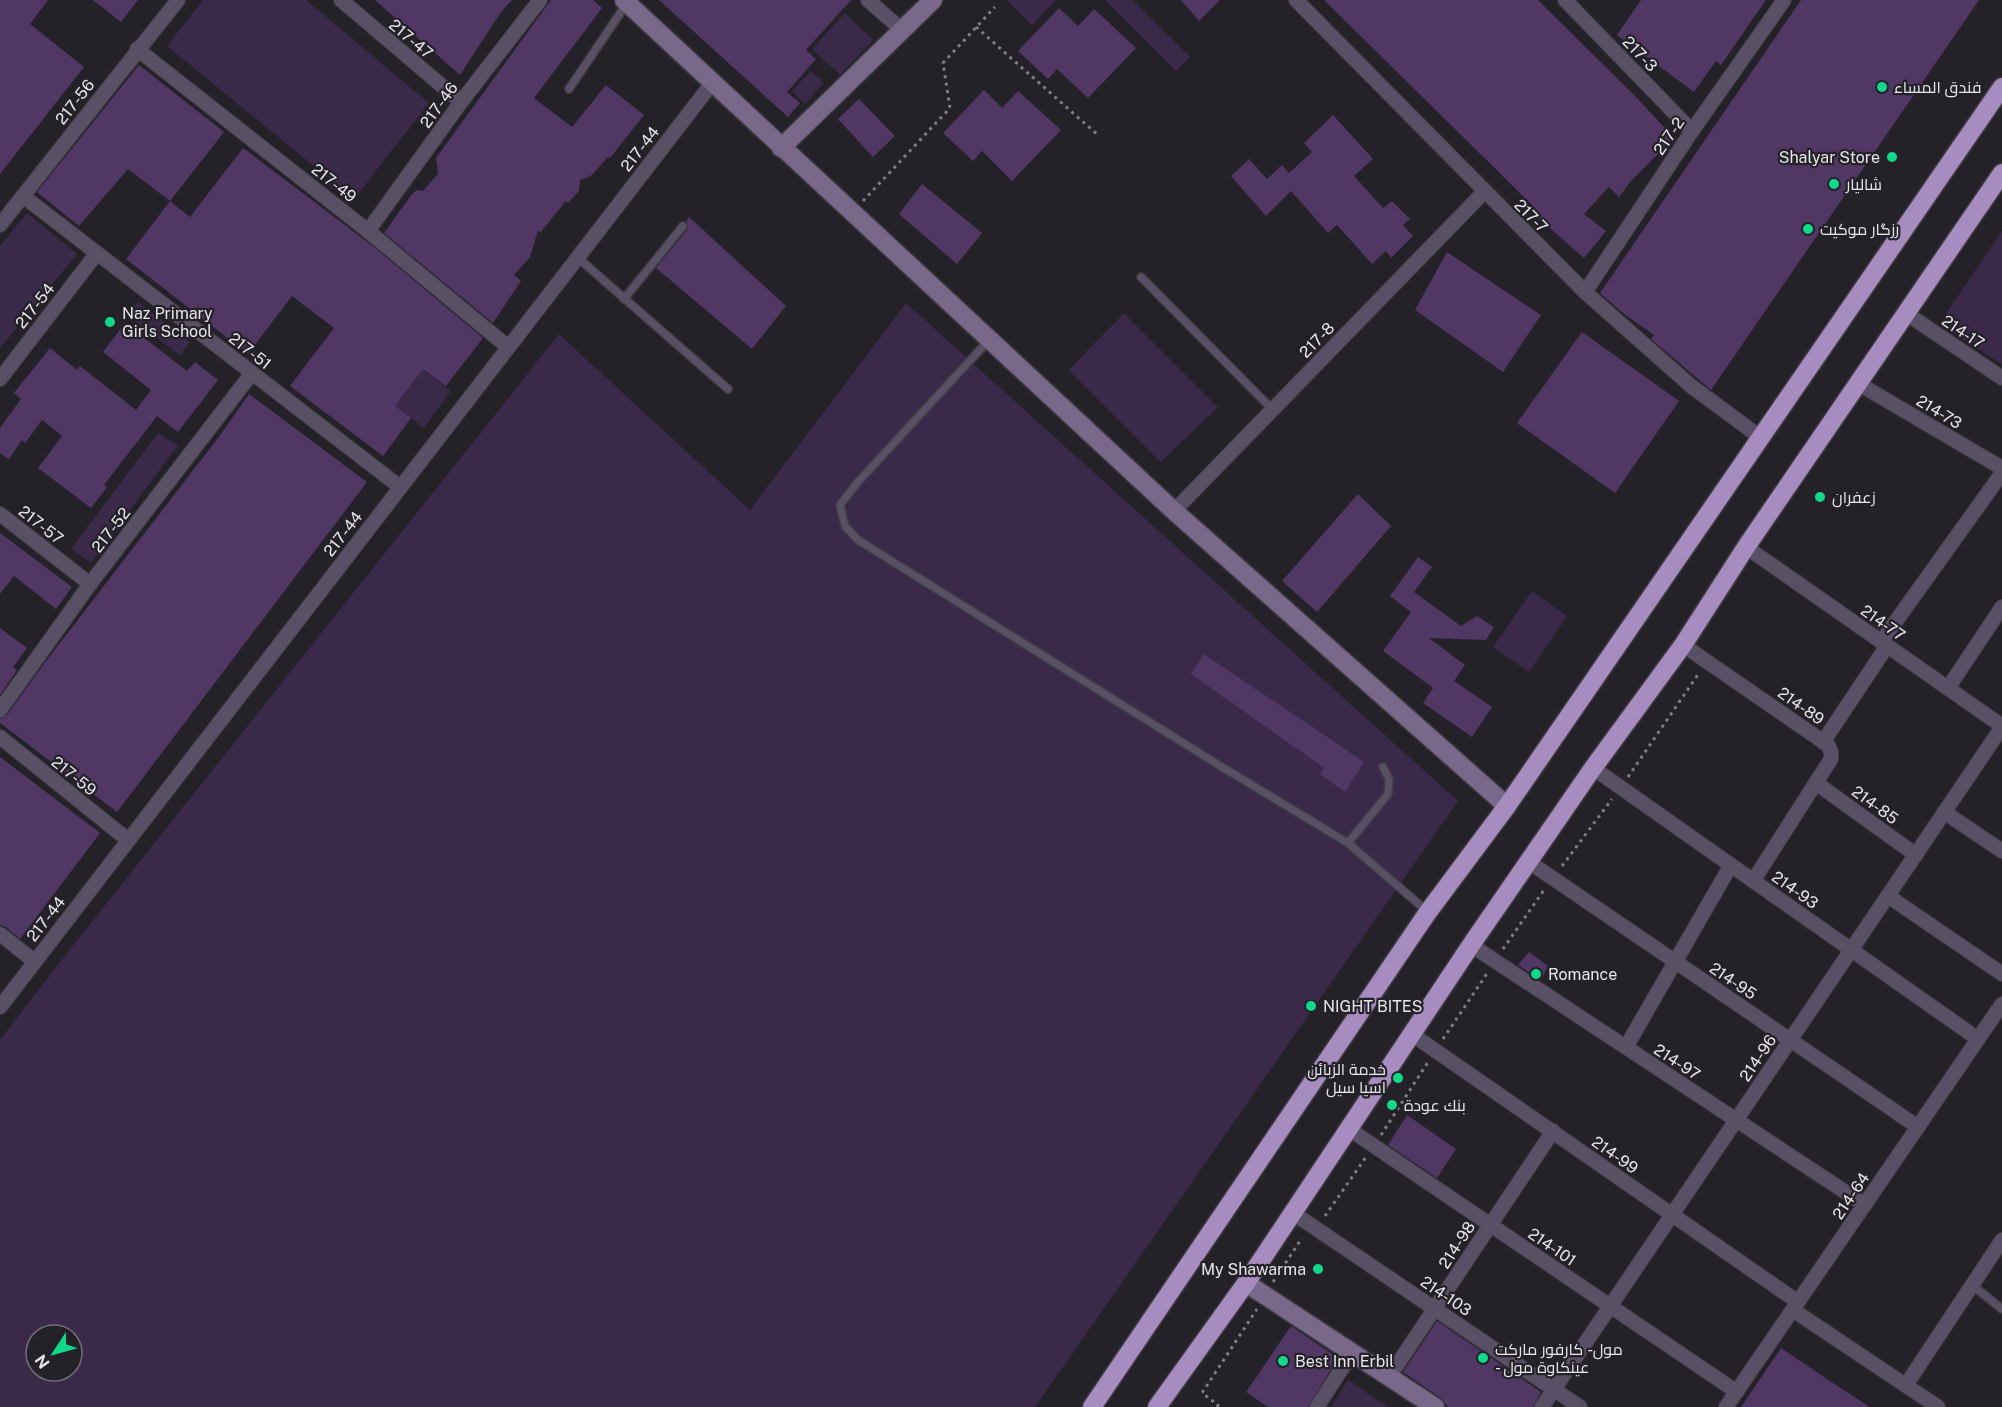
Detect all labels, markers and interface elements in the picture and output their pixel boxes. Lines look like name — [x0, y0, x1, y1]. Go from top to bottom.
street label: 217-47 — [385, 15, 437, 63]
street label: 217-3 — [1619, 32, 1661, 76]
street label: 217-56 — [52, 76, 98, 128]
street label: 217-46 — [416, 78, 462, 132]
place label: فندق المساء — [1894, 78, 1981, 98]
marker: فندق المساء — [1875, 80, 1889, 94]
street label: 217-2 — [1650, 114, 1688, 158]
street label: 217-44 — [617, 123, 663, 175]
place label: Shalyar Store — [1779, 148, 1880, 167]
marker: Shalyar Store — [1885, 150, 1899, 164]
street label: 217-49 — [308, 160, 360, 206]
place label: شاليار — [1845, 175, 1882, 194]
marker: شاليار — [1827, 177, 1841, 191]
street label: 217-7 — [1510, 195, 1552, 237]
place label: رزگار موكيت — [1820, 220, 1899, 239]
marker: رزگار موكيت — [1801, 222, 1815, 236]
street label: 217-54 — [12, 280, 58, 332]
place label: Naz Primary Girls School — [122, 304, 213, 341]
street label: 214-17 — [1938, 311, 1988, 353]
marker: Naz Primary Girls School — [103, 315, 117, 329]
street label: 217-8 — [1296, 318, 1338, 362]
street label: 217-51 — [225, 329, 275, 373]
street label: 214-73 — [1913, 391, 1965, 433]
place label: زعفران — [1832, 488, 1876, 508]
marker: زعفران — [1813, 490, 1827, 504]
street label: 217-57 — [15, 502, 67, 548]
street label: 217-52 — [88, 504, 134, 556]
street label: 217-44 — [320, 508, 366, 560]
street label: 214-77 — [1857, 601, 1909, 645]
street label: 214-89 — [1774, 683, 1828, 729]
street label: 217-59 — [48, 752, 100, 800]
street label: 214-85 — [1848, 782, 1902, 828]
street label: 214-93 — [1768, 867, 1822, 913]
street label: 217-44 — [23, 893, 69, 945]
street label: 214-95 — [1706, 958, 1760, 1004]
place label: Romance — [1548, 965, 1617, 984]
marker: Romance — [1529, 967, 1543, 981]
place label: NIGHT BITES — [1323, 997, 1423, 1016]
marker: NIGHT BITES — [1304, 999, 1318, 1013]
street label: 214-96 — [1736, 1031, 1780, 1085]
street label: 214-97 — [1650, 1040, 1704, 1084]
place label: خدمة الزبائن اسيا سيل — [1307, 1060, 1386, 1098]
marker: خدمة الزبائن اسيا سيل — [1391, 1071, 1405, 1085]
place label: بنك عودة — [1404, 1096, 1466, 1115]
marker: بنك عودة — [1385, 1098, 1399, 1112]
street label: 214-99 — [1588, 1132, 1642, 1178]
street label: 214-64 — [1829, 1169, 1873, 1223]
street label: 214-98 — [1435, 1218, 1479, 1272]
street label: 214-101 — [1524, 1224, 1580, 1270]
place label: My Shawarma — [1201, 1260, 1306, 1279]
marker: My Shawarma — [1311, 1262, 1325, 1276]
street label: 214-103 — [1417, 1272, 1475, 1320]
north arrow — [24, 1323, 84, 1383]
place label: مول - كارفور ماركت - عينكاوة مول — [1495, 1340, 1623, 1378]
text: N — [31, 1351, 54, 1372]
marker: مول - كارفور ماركت - عينكاوة مول — [1476, 1351, 1490, 1365]
place label: Best Inn Erbil — [1295, 1352, 1394, 1371]
marker: Best Inn Erbil — [1276, 1354, 1290, 1368]

